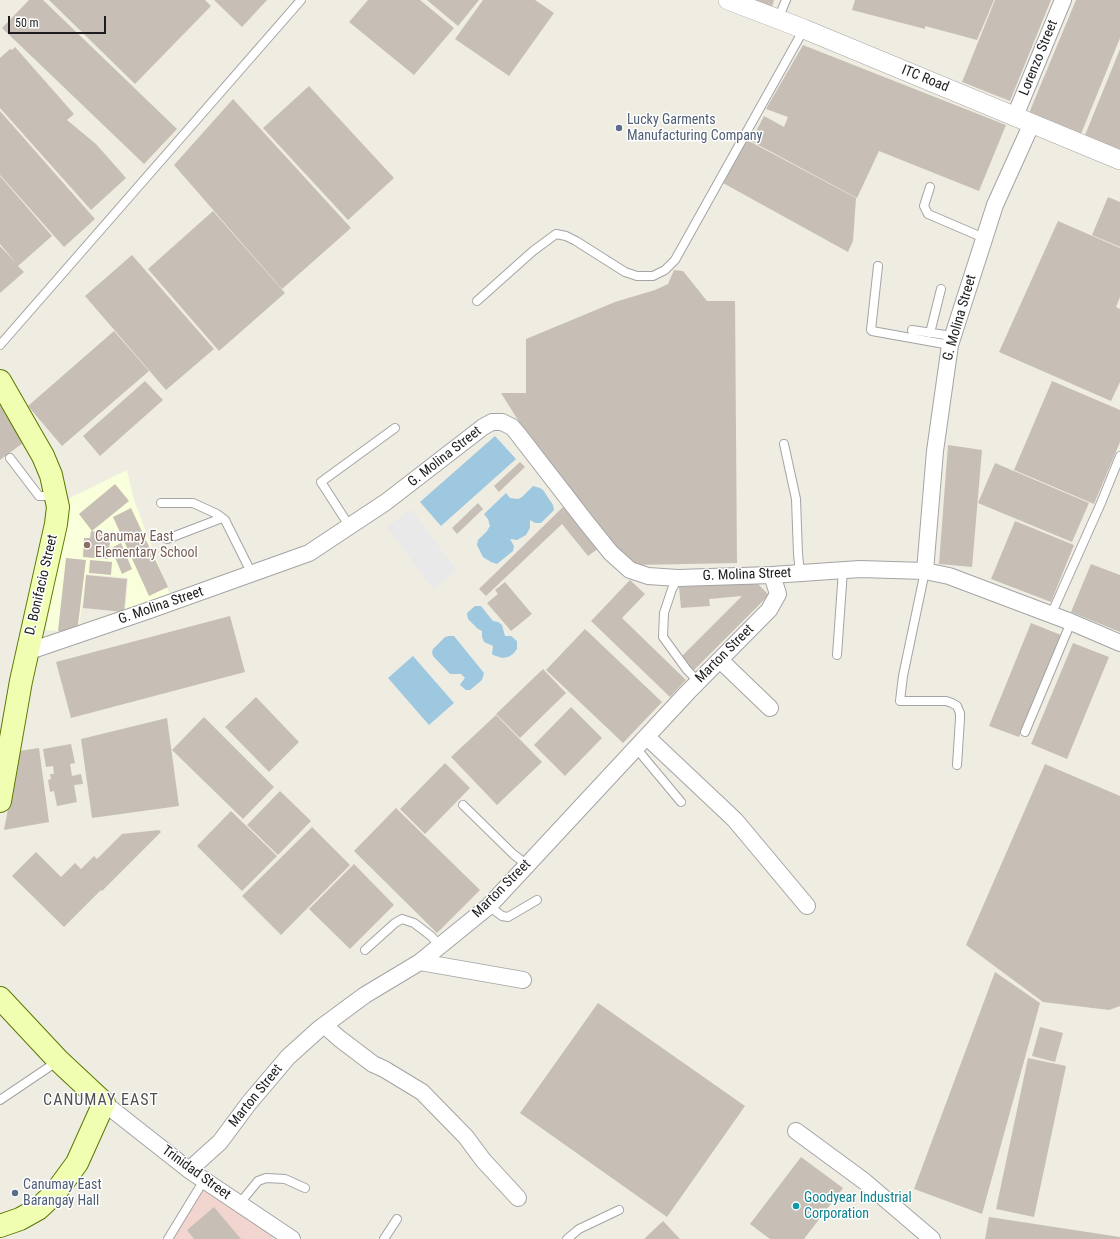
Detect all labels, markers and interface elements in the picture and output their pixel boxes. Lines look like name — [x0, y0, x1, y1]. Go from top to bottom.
scale bar — [10, 8, 108, 34]
text: 50 m — [15, 16, 39, 30]
street label: Lorenzo Street — [1016, 18, 1062, 98]
street label: ITC Road — [899, 62, 951, 96]
place label: Lucky Garments Manufacturing Company — [627, 112, 762, 144]
marker: Lucky Garments Manufacturing Company — [614, 123, 624, 133]
street label: G. Molina Street — [940, 273, 980, 363]
street label: G. Molina Street — [405, 423, 485, 491]
place label: Canumay East Elementary School — [95, 529, 198, 562]
street label: D. Bonifacio Street — [22, 533, 62, 637]
marker: Canumay East Elementary School — [82, 540, 92, 550]
street label: G. Molina Street — [702, 565, 792, 585]
street label: G. Molina Street — [116, 584, 206, 628]
street label: Marton Street — [692, 621, 758, 687]
street label: Marton Street — [469, 856, 535, 922]
street label: Marton Street — [226, 1061, 286, 1131]
district label: CANUMAY EAST — [43, 1091, 159, 1111]
street label: Trinidad Street — [158, 1142, 234, 1204]
place label: Canumay East Barangay Hall — [23, 1177, 102, 1210]
marker: Canumay East Barangay Hall — [10, 1188, 20, 1198]
place label: Goodyear Industrial Corporation — [804, 1190, 912, 1222]
marker: Goodyear Industrial Corporation — [791, 1201, 801, 1211]

